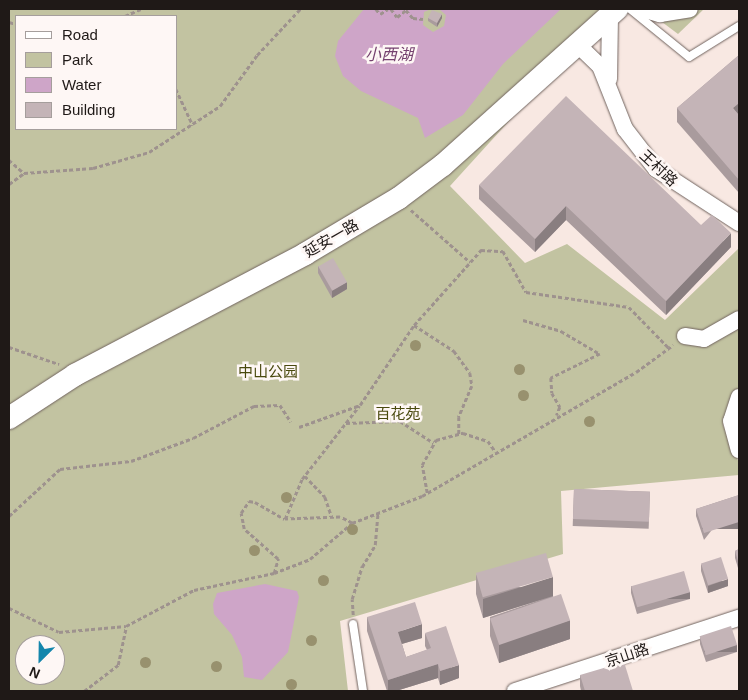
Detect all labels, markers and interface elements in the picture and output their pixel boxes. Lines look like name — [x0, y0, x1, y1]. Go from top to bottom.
legend — [15, 15, 178, 130]
text: Road — [62, 26, 98, 43]
water label: 小西湖 — [365, 45, 413, 65]
text: Park — [62, 51, 93, 68]
text: Water — [62, 76, 101, 93]
text: Building — [62, 101, 115, 118]
street label: 王村路 — [636, 146, 682, 190]
street label: 延安一路 — [301, 215, 361, 261]
park label: 中山公园 — [238, 363, 298, 381]
park label: 百花苑 — [376, 405, 420, 423]
north arrow — [15, 635, 65, 685]
street label: 京山路 — [603, 639, 651, 671]
text: N — [27, 664, 42, 682]

